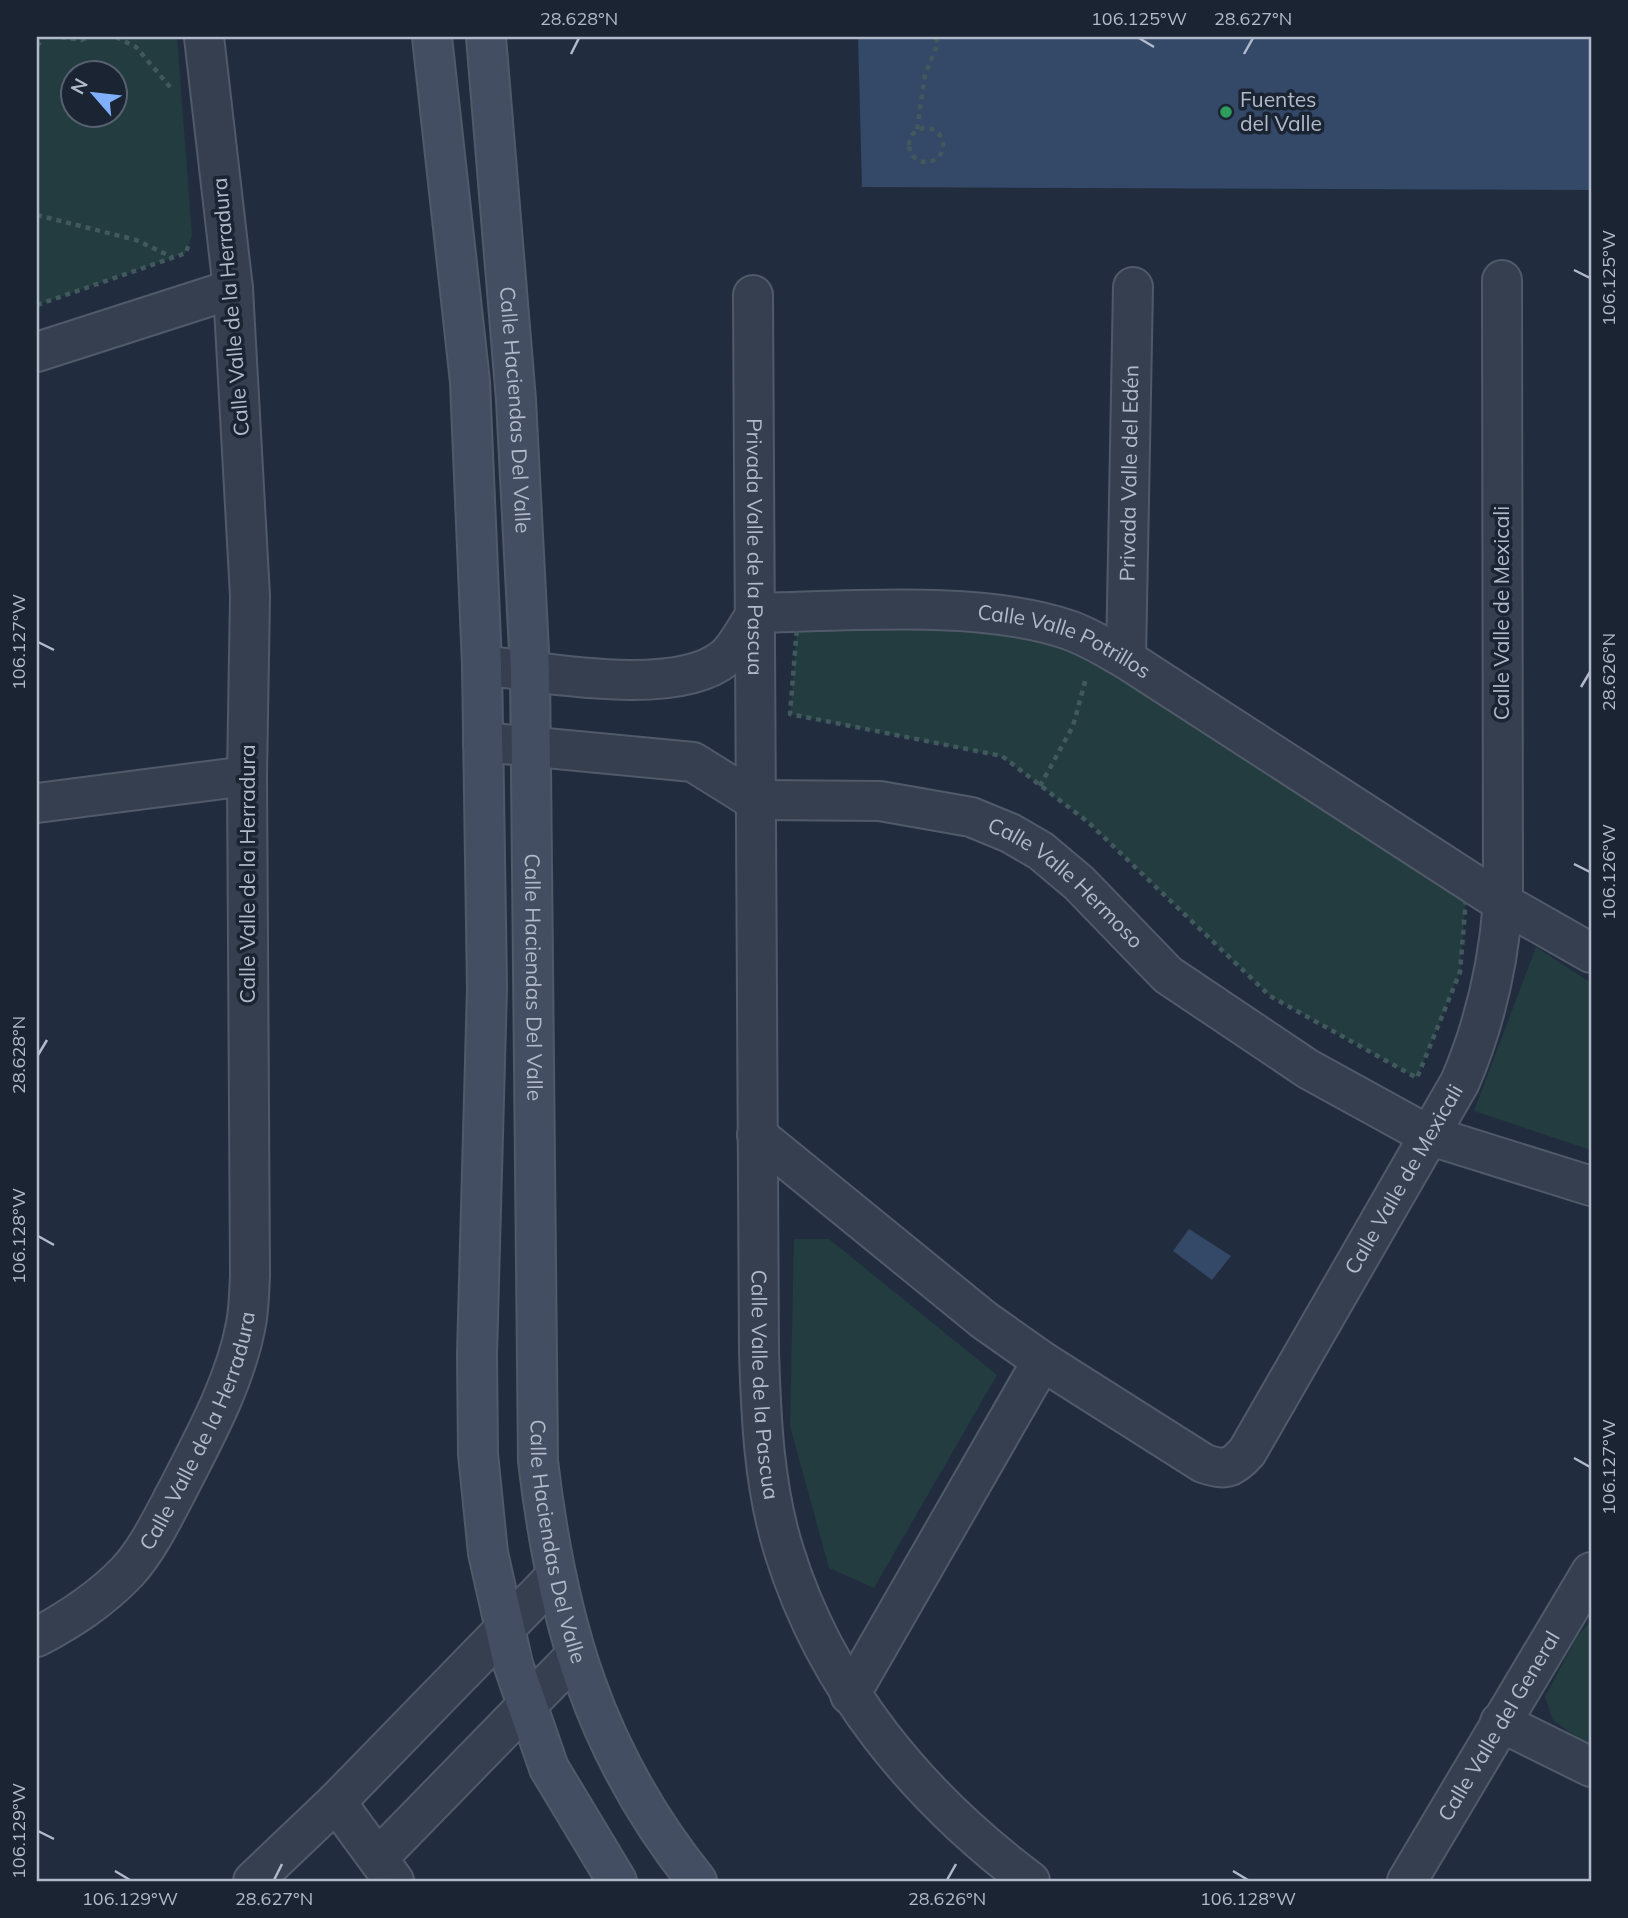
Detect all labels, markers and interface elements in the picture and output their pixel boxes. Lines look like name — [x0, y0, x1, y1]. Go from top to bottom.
text: 28.628°N — [540, 7, 618, 30]
text: 106.125°W — [1091, 7, 1187, 30]
text: 28.627°N — [1214, 7, 1292, 30]
north arrow — [60, 60, 130, 130]
text: N — [65, 74, 93, 98]
place label: Fuentes del Valle — [1240, 86, 1322, 136]
marker: Fuentes del Valle — [1218, 104, 1234, 120]
street label: Calle Valle de la Herradura — [206, 177, 254, 437]
text: 106.125°W — [1597, 230, 1620, 326]
street label: Calle Haciendas Del Valle — [495, 285, 537, 534]
street label: Privada Valle del Edén — [1113, 365, 1144, 581]
street label: Privada Valle de la Pascua — [742, 418, 769, 676]
street label: Calle Valle de Mexicali — [1488, 506, 1514, 720]
text: 106.127°W — [7, 594, 30, 690]
street label: Calle Valle Potrillos — [976, 598, 1156, 684]
text: 28.626°N — [1597, 633, 1620, 711]
street label: Calle Valle de la Herradura — [234, 744, 260, 1004]
street label: Calle Valle Hermoso — [984, 811, 1149, 953]
text: 106.126°W — [1597, 824, 1620, 920]
street label: Calle Haciendas Del Valle — [520, 853, 548, 1101]
text: 28.628°N — [7, 1016, 30, 1094]
street label: Calle Valle de Mexicali — [1338, 1079, 1468, 1278]
text: 106.128°W — [7, 1188, 30, 1284]
street label: Calle Valle de la Pascua — [747, 1270, 785, 1502]
street label: Calle Valle de la Herradura — [133, 1310, 260, 1555]
street label: Calle Haciendas Del Valle — [526, 1419, 592, 1666]
text: 106.127°W — [1597, 1419, 1620, 1515]
street label: Calle Valle del General — [1432, 1626, 1565, 1826]
text: 106.129°W — [7, 1783, 30, 1879]
text: 106.129°W — [82, 1887, 178, 1910]
text: 28.627°N — [235, 1887, 313, 1910]
text: 28.626°N — [908, 1887, 986, 1910]
text: 106.128°W — [1200, 1887, 1296, 1910]

